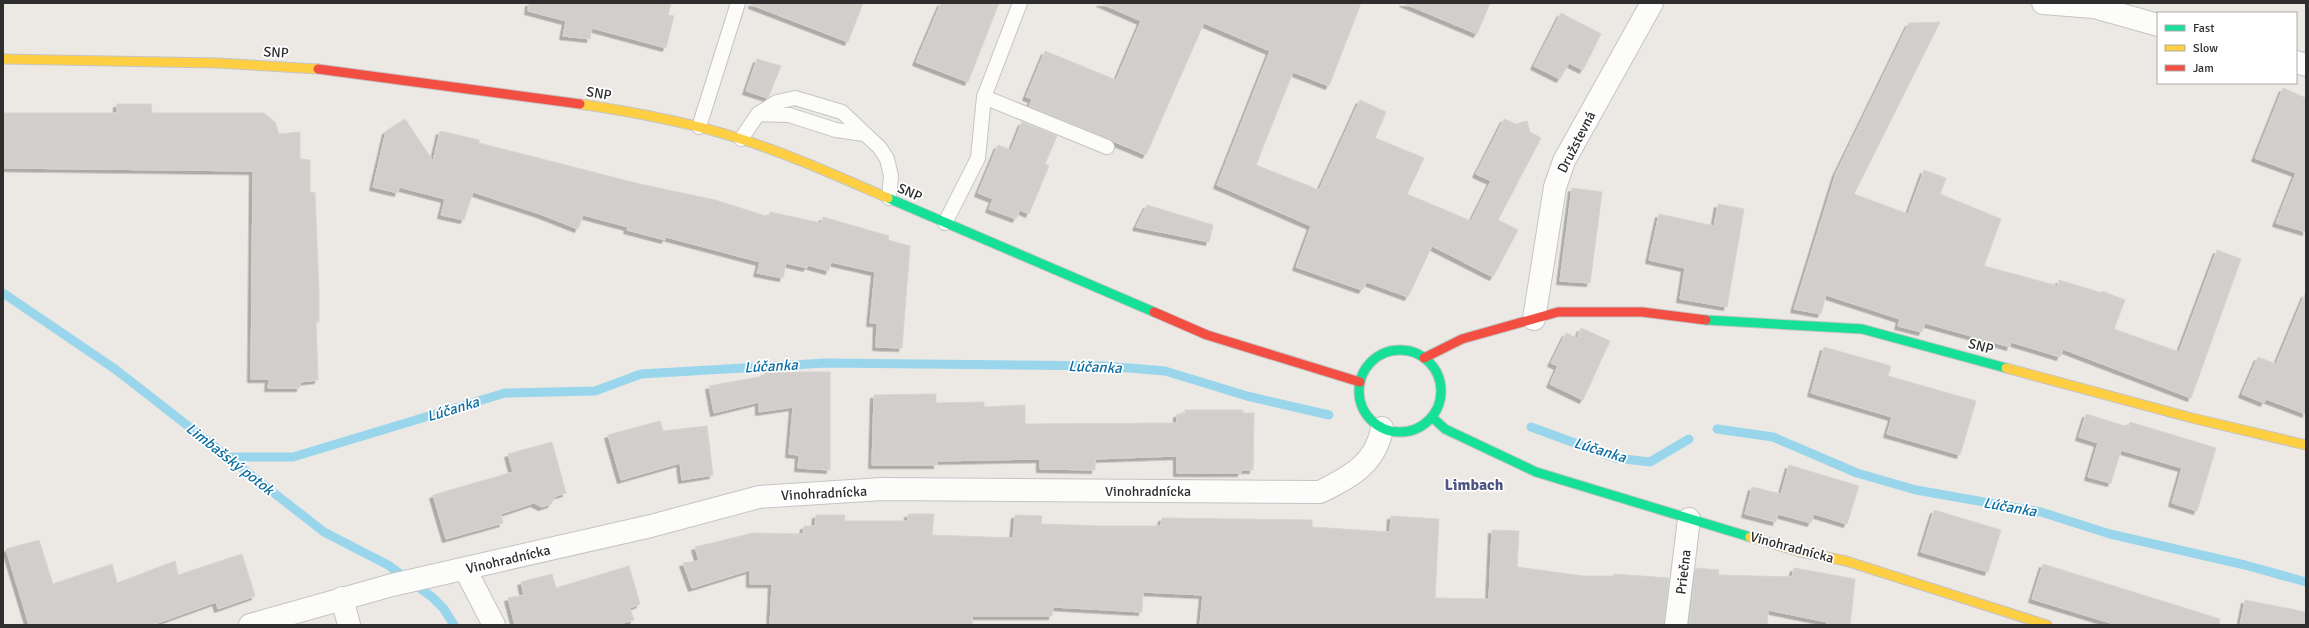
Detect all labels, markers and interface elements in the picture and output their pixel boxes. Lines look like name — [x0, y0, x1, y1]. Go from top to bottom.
legend — [2157, 12, 2297, 84]
text: Fast — [2193, 21, 2214, 36]
text: Slow — [2193, 41, 2218, 56]
street label: SNP — [263, 43, 289, 62]
text: Jam — [2193, 61, 2214, 76]
street label: SNP — [585, 83, 613, 104]
street label: Družstevná — [1554, 109, 1599, 176]
street label: SNP — [895, 180, 925, 205]
street label: SNP — [1966, 335, 1995, 358]
water label: Lúčanka — [744, 356, 799, 376]
water label: Lúčanka — [1068, 357, 1122, 377]
water label: Lúčanka — [425, 392, 482, 425]
water label: Limbašský potok — [183, 419, 279, 500]
water label: Lúčanka — [1572, 434, 1629, 467]
district label: Limbach — [1445, 475, 1504, 495]
street label: Vinohradnícka — [781, 483, 867, 504]
street label: Vinohradnícka — [1105, 483, 1191, 500]
water label: Lúčanka — [1982, 493, 2038, 521]
street label: Vinohradnícka — [1748, 528, 1836, 567]
street label: Vinohradnícka — [464, 542, 552, 577]
street label: Priečna — [1672, 549, 1695, 596]

